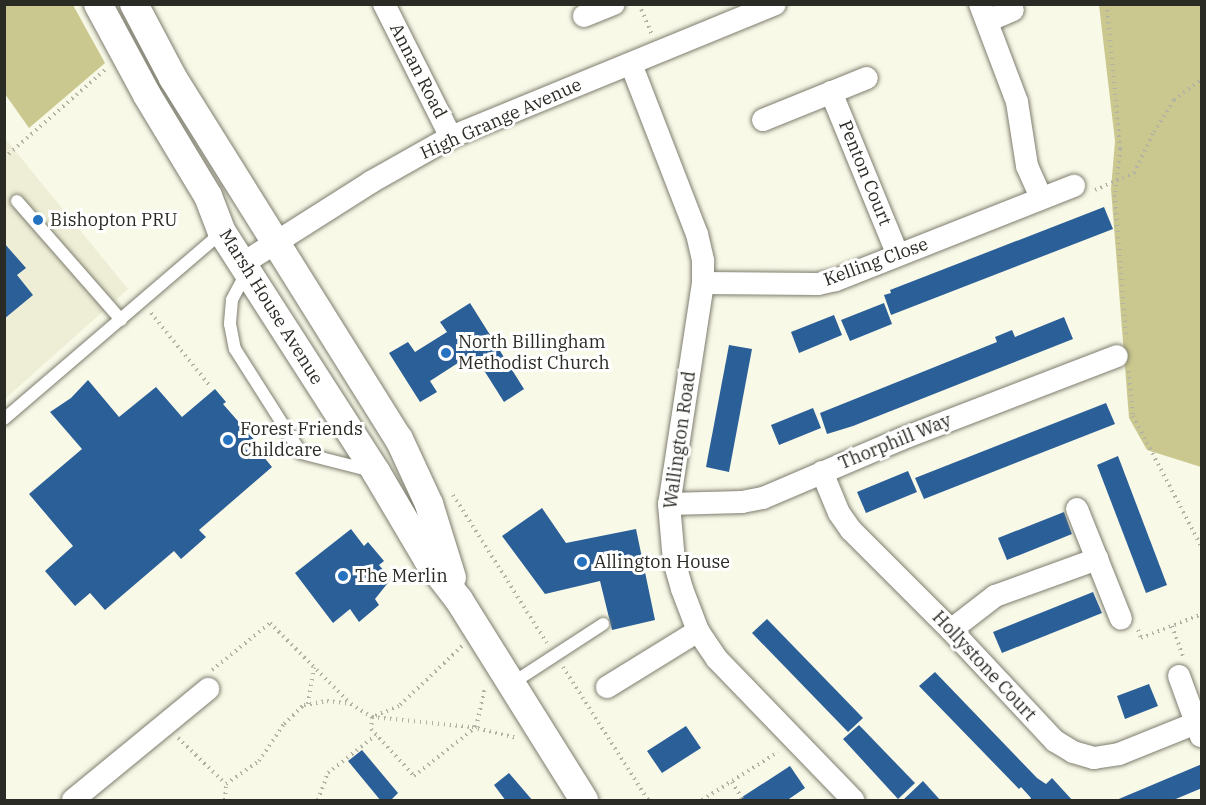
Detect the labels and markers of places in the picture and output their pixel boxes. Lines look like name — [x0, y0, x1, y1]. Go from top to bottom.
place label: Bishopton PRU — [50, 209, 177, 231]
marker: Bishopton PRU — [31, 213, 45, 227]
place label: North Billingham Methodist Church — [458, 332, 610, 374]
marker: North Billingham Methodist Church — [439, 346, 453, 360]
place label: Forest Friends Childcare — [240, 419, 363, 462]
marker: Forest Friends Childcare — [221, 433, 235, 447]
place label: Allington House — [594, 551, 730, 573]
marker: Allington House — [575, 555, 589, 569]
place label: The Merlin — [355, 565, 448, 587]
marker: The Merlin — [336, 569, 350, 583]

